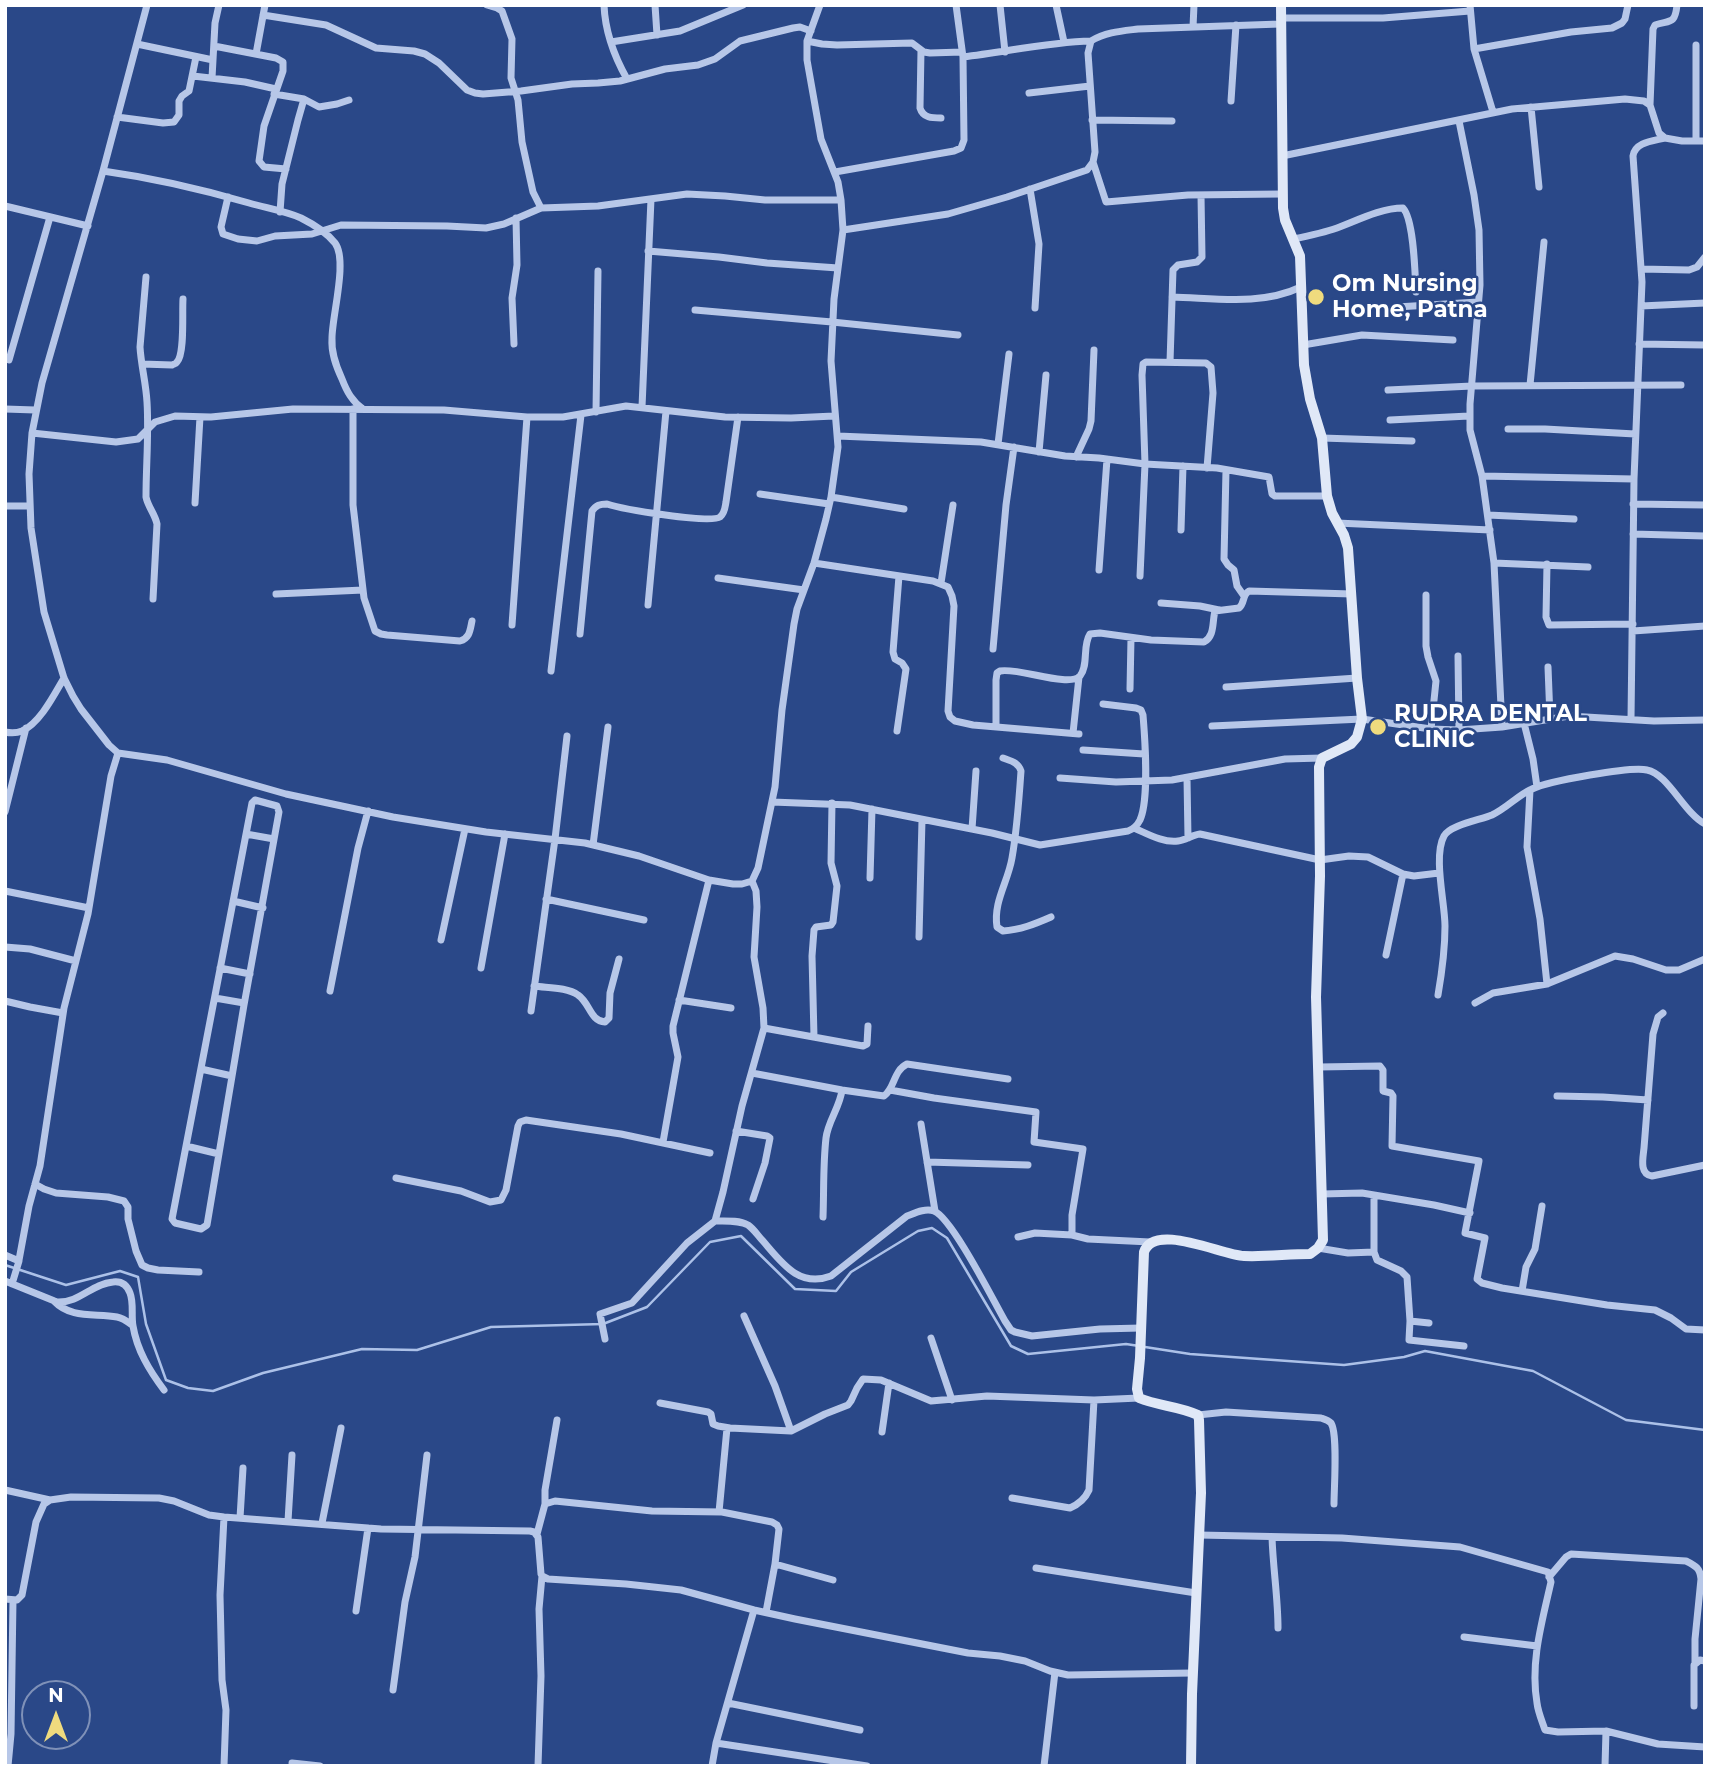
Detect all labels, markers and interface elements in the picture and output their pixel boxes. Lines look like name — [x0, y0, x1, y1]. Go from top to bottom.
place label: Om Nursing Home, Patna — [1332, 270, 1488, 324]
marker: Om Nursing Home, Patna — [1306, 287, 1326, 307]
place label: RUDRA DENTAL CLINIC — [1394, 700, 1587, 754]
marker: RUDRA DENTAL CLINIC — [1368, 717, 1388, 737]
north arrow — [21, 1680, 91, 1750]
text: N — [48, 1684, 64, 1707]

